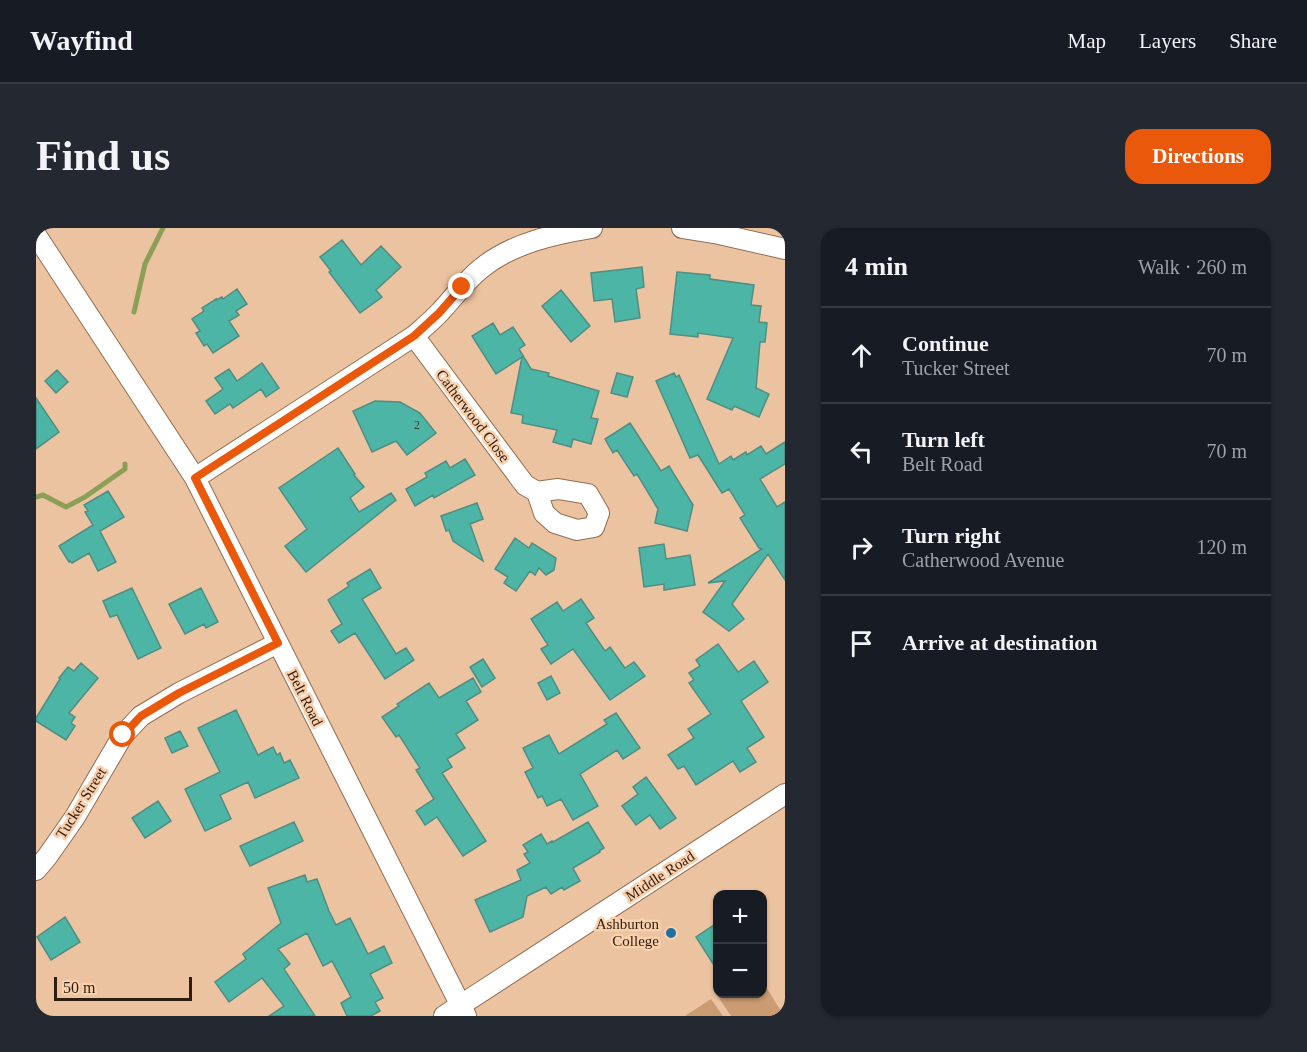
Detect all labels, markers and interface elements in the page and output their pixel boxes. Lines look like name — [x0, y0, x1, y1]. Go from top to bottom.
text: Wayfind — [30, 25, 133, 56]
text: Map — [1068, 29, 1106, 53]
text: Layers — [1139, 29, 1196, 53]
text: Share — [1229, 29, 1277, 53]
button: Directions — [1125, 129, 1271, 184]
text: Find us — [36, 133, 170, 179]
text: 4 min — [845, 252, 908, 281]
text: Walk · 260 m — [1138, 256, 1247, 278]
route end — [448, 273, 474, 299]
text: Continue — [902, 331, 989, 356]
icon: ahead — [845, 339, 878, 372]
text: 70 m — [1206, 344, 1247, 366]
text: Tucker Street — [902, 357, 1010, 379]
street label: Catherwood Close — [433, 367, 513, 466]
house number: 2 — [414, 418, 420, 432]
text: Turn left — [902, 427, 985, 452]
icon: left — [845, 435, 878, 468]
text: 70 m — [1206, 440, 1247, 462]
text: Belt Road — [902, 453, 983, 475]
text: Turn right — [902, 523, 1001, 548]
icon: right — [845, 531, 878, 564]
text: 120 m — [1196, 536, 1247, 558]
text: Catherwood Avenue — [902, 549, 1064, 571]
icon: arrive — [845, 627, 878, 660]
text: Arrive at destination — [902, 630, 1098, 655]
street label: Belt Road — [284, 667, 326, 729]
route start — [109, 721, 135, 747]
street label: Tucker Street — [53, 764, 110, 841]
street label: Middle Road — [623, 848, 698, 904]
map controls — [713, 890, 767, 998]
button: + — [713, 890, 767, 944]
place label: Ashburton College — [596, 916, 659, 949]
marker: Ashburton College — [664, 926, 678, 940]
button: − — [713, 944, 767, 998]
scale bar — [54, 974, 192, 1002]
text: 50 m — [63, 979, 95, 996]

